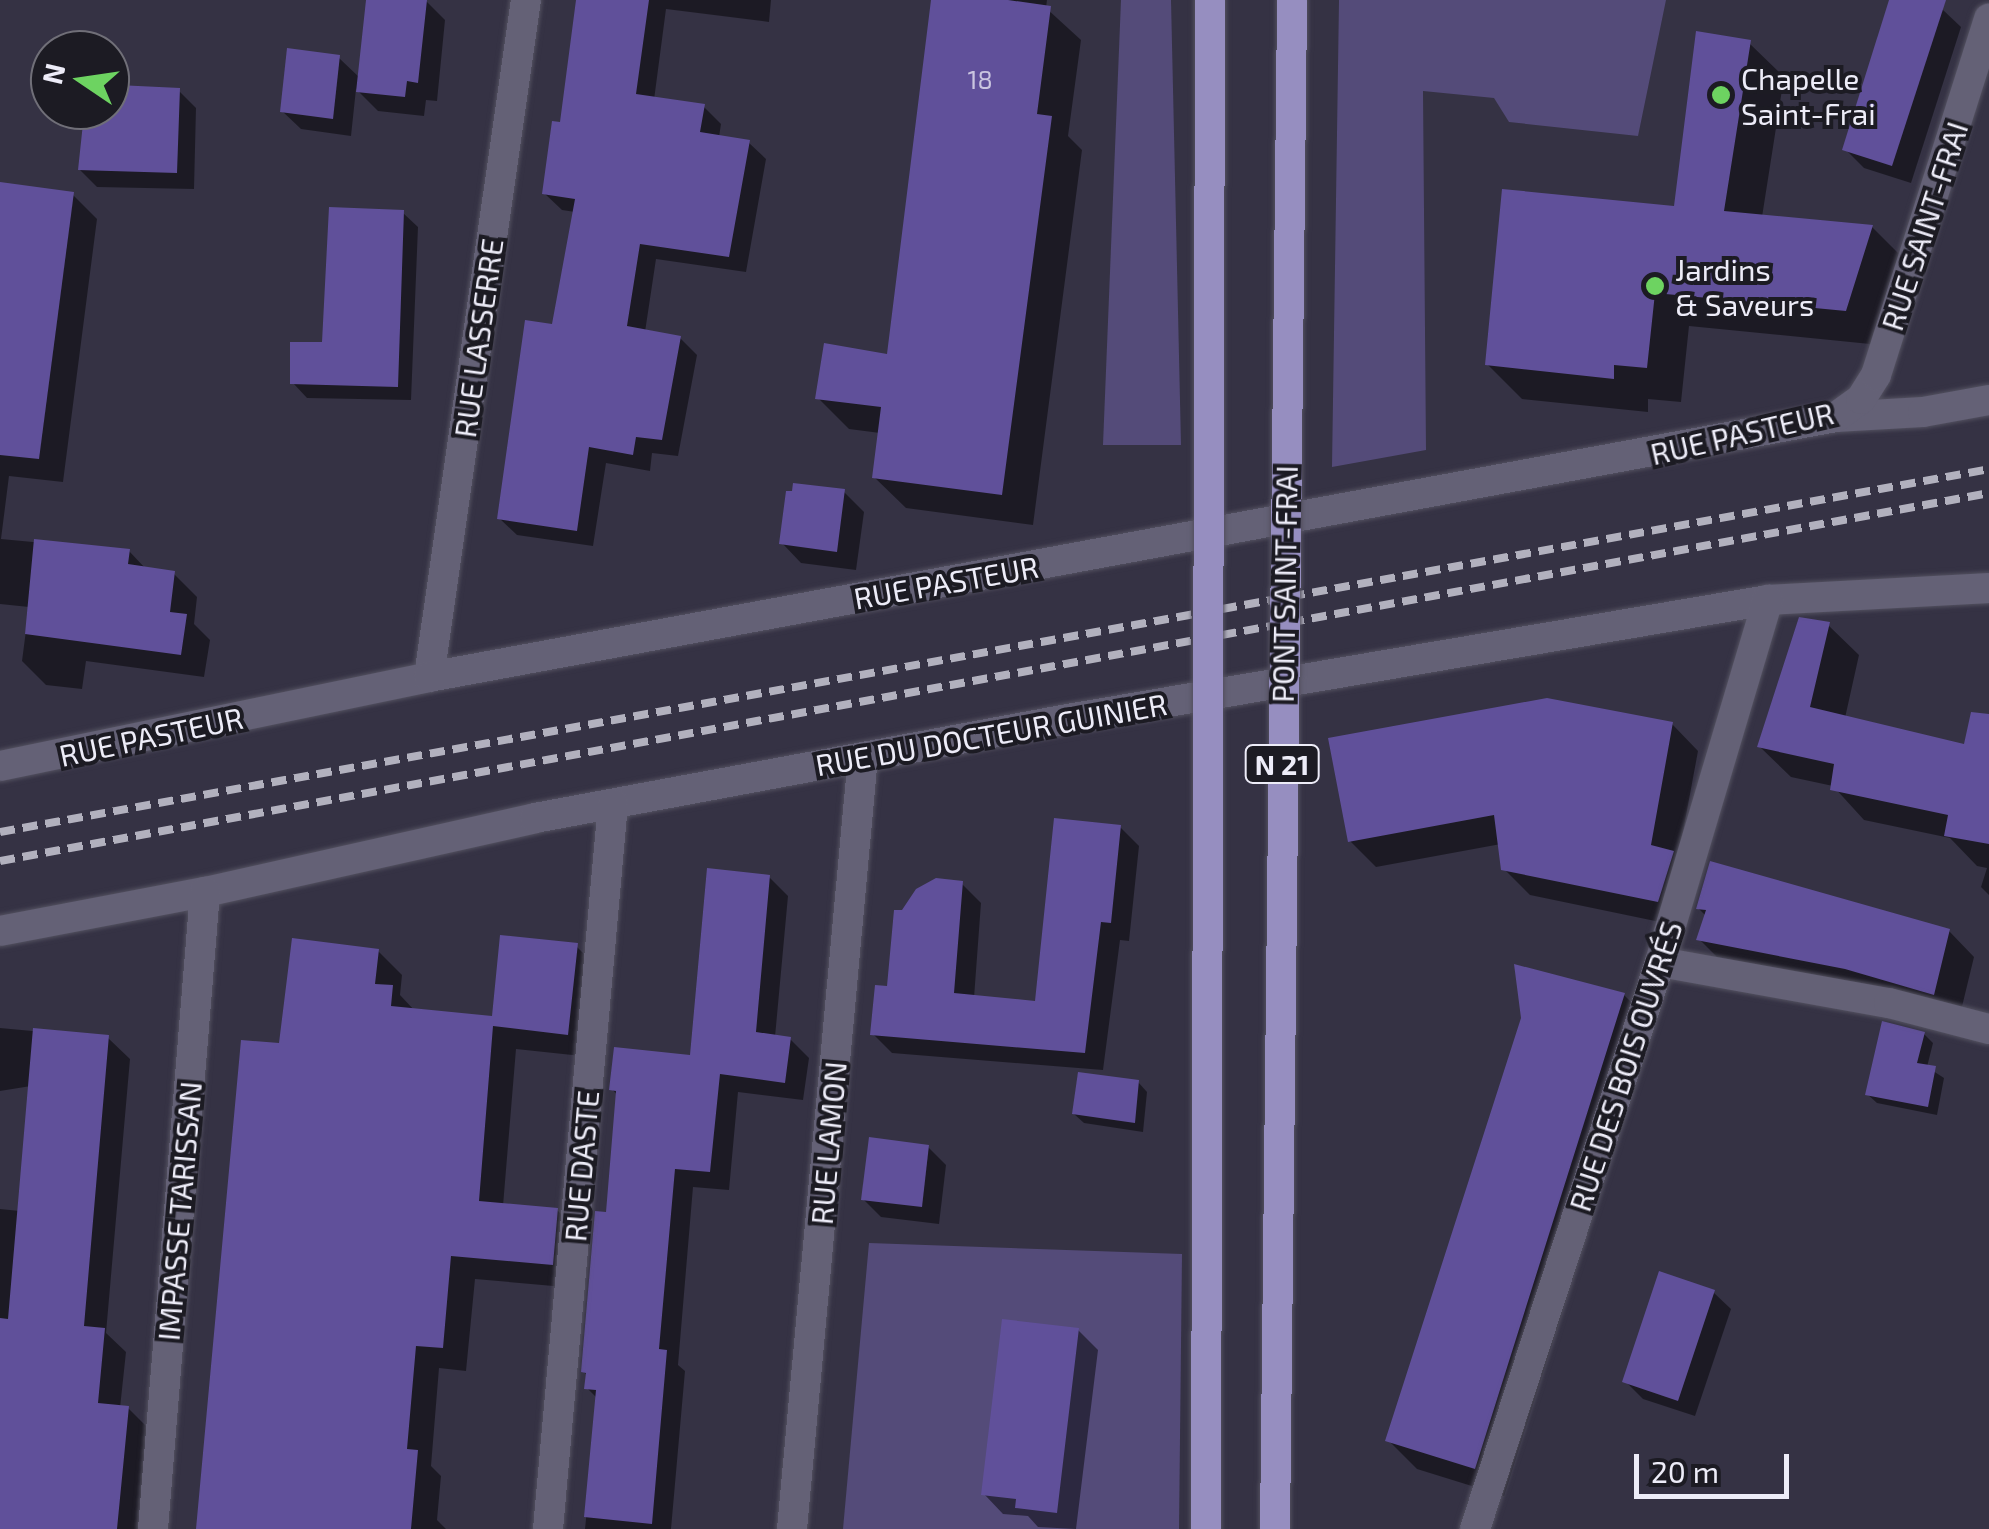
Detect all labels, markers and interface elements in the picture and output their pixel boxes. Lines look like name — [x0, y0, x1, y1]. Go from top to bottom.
north arrow — [30, 30, 130, 130]
text: N — [34, 60, 72, 87]
place label: Chapelle Saint-Frai — [1741, 60, 1876, 130]
house number: 18 — [967, 64, 993, 94]
marker: Chapelle Saint-Frai — [1710, 84, 1732, 106]
street label: RUE SAINT-FRAI — [1873, 117, 1975, 335]
street label: RUE LASSERRE — [446, 236, 510, 440]
place label: Jardins & Saveurs — [1675, 251, 1814, 322]
marker: Jardins & Saveurs — [1644, 275, 1666, 297]
street label: RUE PASTEUR — [1647, 394, 1837, 472]
street label: PONT SAINT-FRAI — [1264, 465, 1304, 703]
street label: RUE PASTEUR — [851, 548, 1041, 616]
street label: RUE DU DOCTEUR GUINIER — [813, 685, 1169, 783]
street label: RUE PASTEUR — [56, 699, 246, 773]
road number: N 21 — [1244, 741, 1320, 787]
street label: RUE DES BOIS OUVRÉS — [1561, 916, 1689, 1216]
street label: RUE LAMON — [803, 1060, 853, 1226]
street label: IMPASSE TARISSAN — [150, 1080, 208, 1342]
street label: RUE DASTE — [556, 1089, 606, 1243]
scale bar — [1639, 1434, 1794, 1496]
text: 20 m — [1651, 1453, 1719, 1489]

